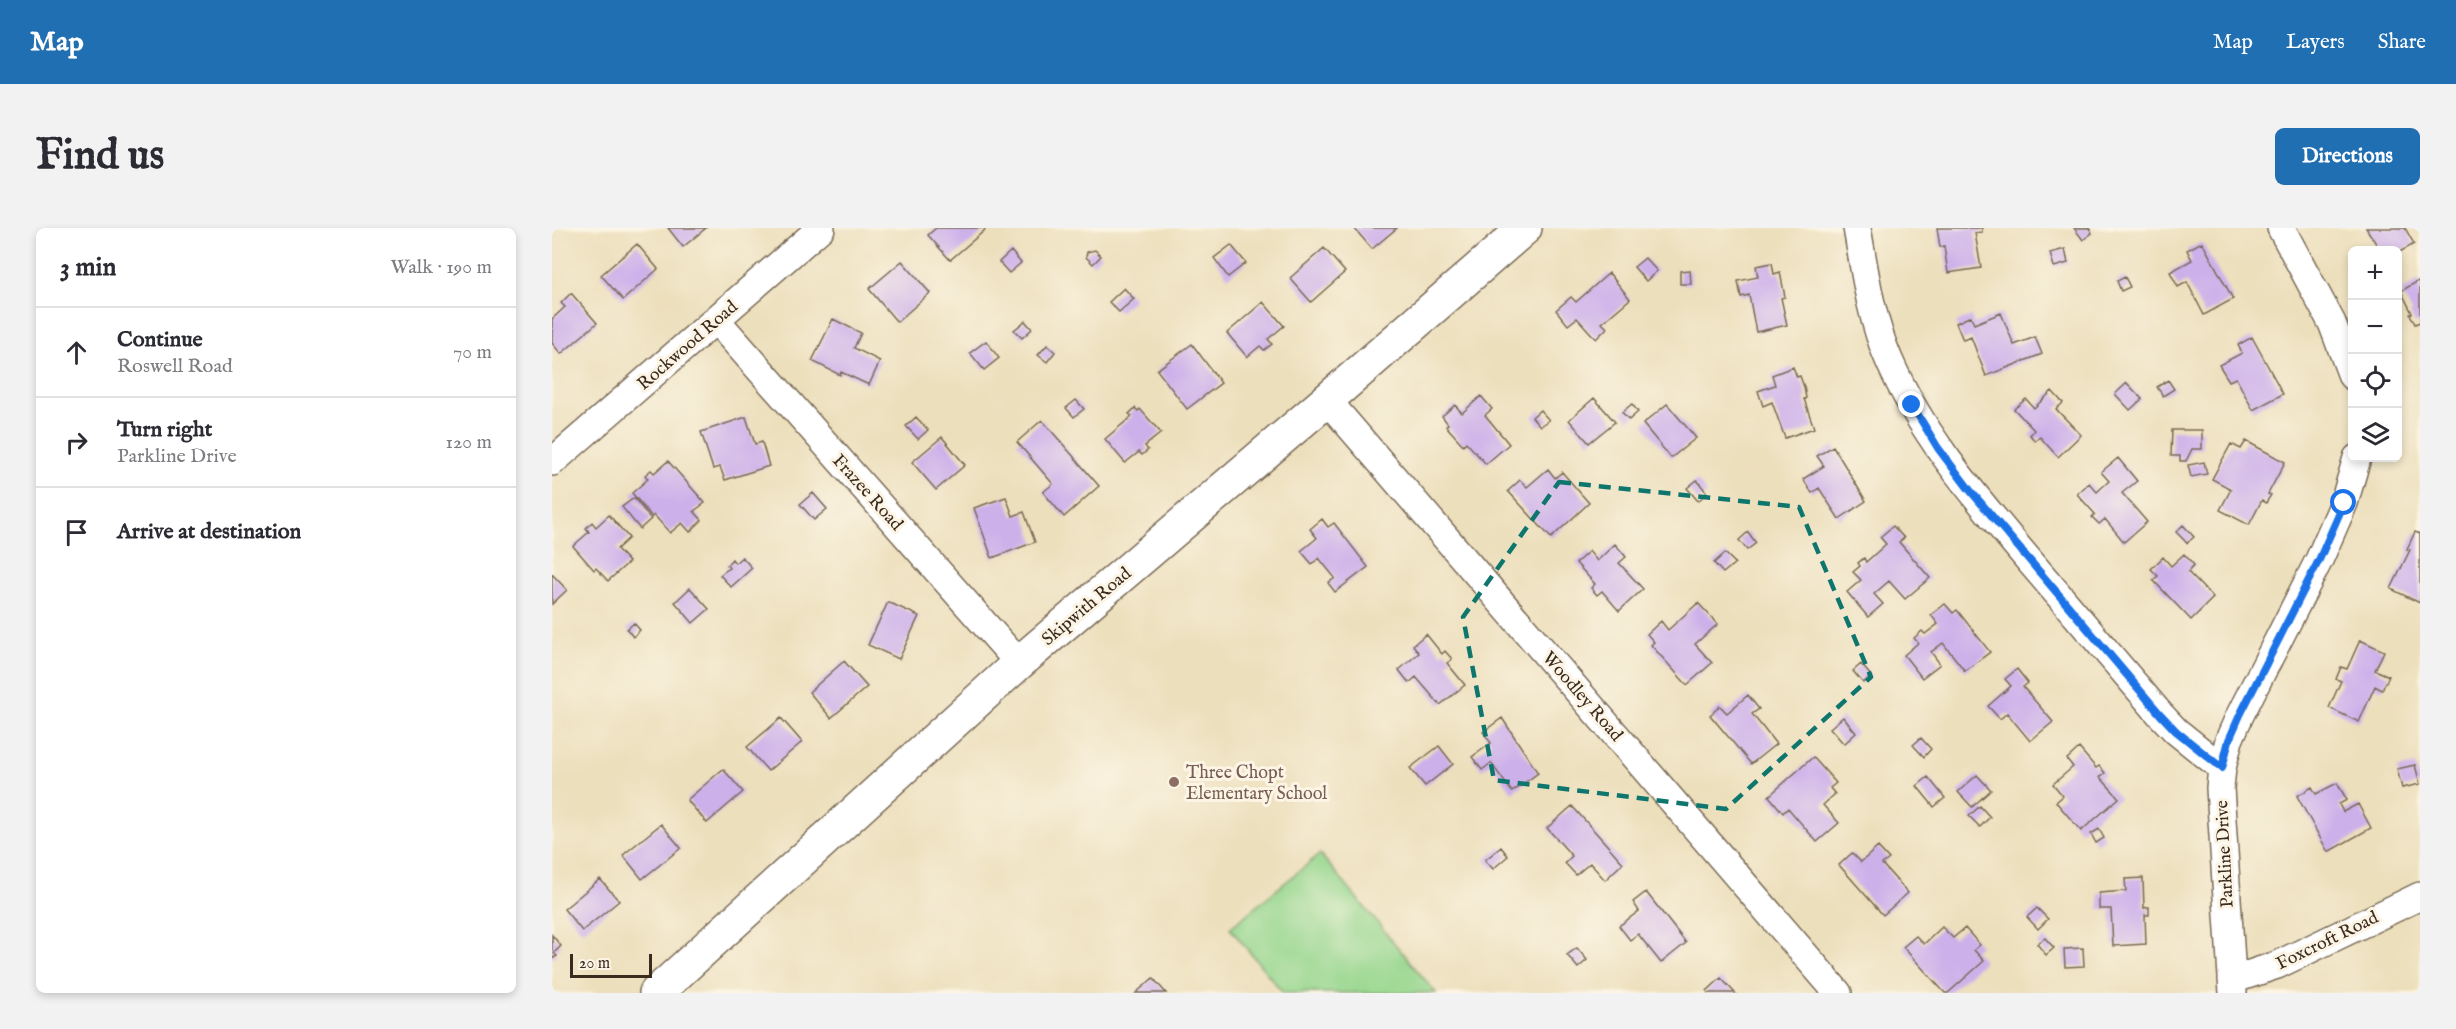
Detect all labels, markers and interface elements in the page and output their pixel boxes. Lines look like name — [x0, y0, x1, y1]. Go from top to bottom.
text: Map — [30, 25, 84, 60]
text: Map — [2213, 29, 2253, 56]
text: Layers — [2286, 29, 2345, 56]
text: Share — [2378, 29, 2426, 56]
button: Directions — [2275, 128, 2420, 185]
text: Find us — [36, 130, 164, 183]
map controls — [2348, 246, 2402, 462]
button: + — [2348, 246, 2402, 300]
text: 3 min — [60, 251, 116, 284]
text: Walk · 190 m — [390, 255, 492, 280]
street label: Rockwood Road — [633, 296, 743, 396]
button: − — [2348, 300, 2402, 354]
text: Continue — [117, 326, 203, 354]
icon: ahead — [60, 336, 93, 369]
text: 70 m — [453, 340, 492, 365]
text: Roswell Road — [117, 354, 233, 379]
button: locate — [2348, 354, 2402, 408]
route end — [1898, 391, 1924, 417]
button: layers — [2348, 408, 2402, 462]
text: Turn right — [117, 416, 212, 444]
icon: right — [60, 426, 93, 459]
text: 120 m — [446, 430, 492, 455]
text: Parkline Drive — [117, 444, 237, 469]
street label: Frazee Road — [827, 450, 907, 536]
route start — [2330, 489, 2356, 515]
icon: arrive — [60, 516, 93, 549]
text: Arrive at destination — [117, 518, 301, 546]
street label: Skipwith Road — [1037, 563, 1137, 651]
street label: Woodley Road — [1537, 647, 1627, 747]
place label: Three Chopt Elementary School — [1186, 762, 1327, 806]
marker: Three Chopt Elementary School — [1167, 775, 1181, 789]
street label: Parkline Drive — [2211, 800, 2240, 908]
street label: Foxcroft Road — [2273, 907, 2383, 976]
scale bar — [570, 951, 652, 978]
text: 20 m — [579, 954, 610, 974]

